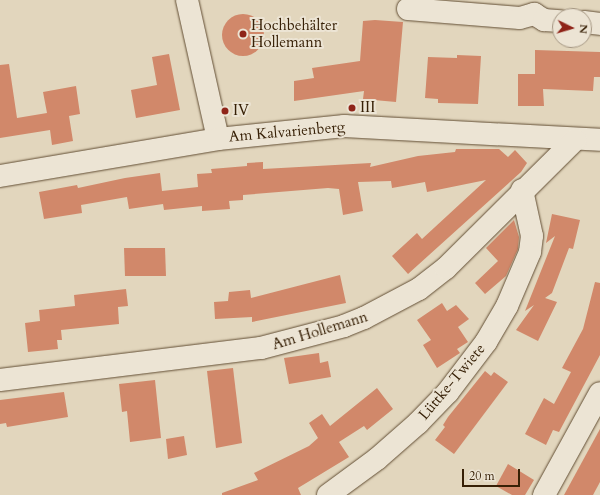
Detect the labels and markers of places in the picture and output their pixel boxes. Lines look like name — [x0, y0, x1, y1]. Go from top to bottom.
place label: Hochbehälter Hollemann — [251, 16, 337, 51]
marker: Hochbehälter Hollemann — [238, 29, 248, 39]
place label: III — [360, 99, 375, 117]
place label: IV — [233, 102, 249, 120]
marker: III — [347, 103, 357, 113]
marker: IV — [220, 106, 230, 116]

